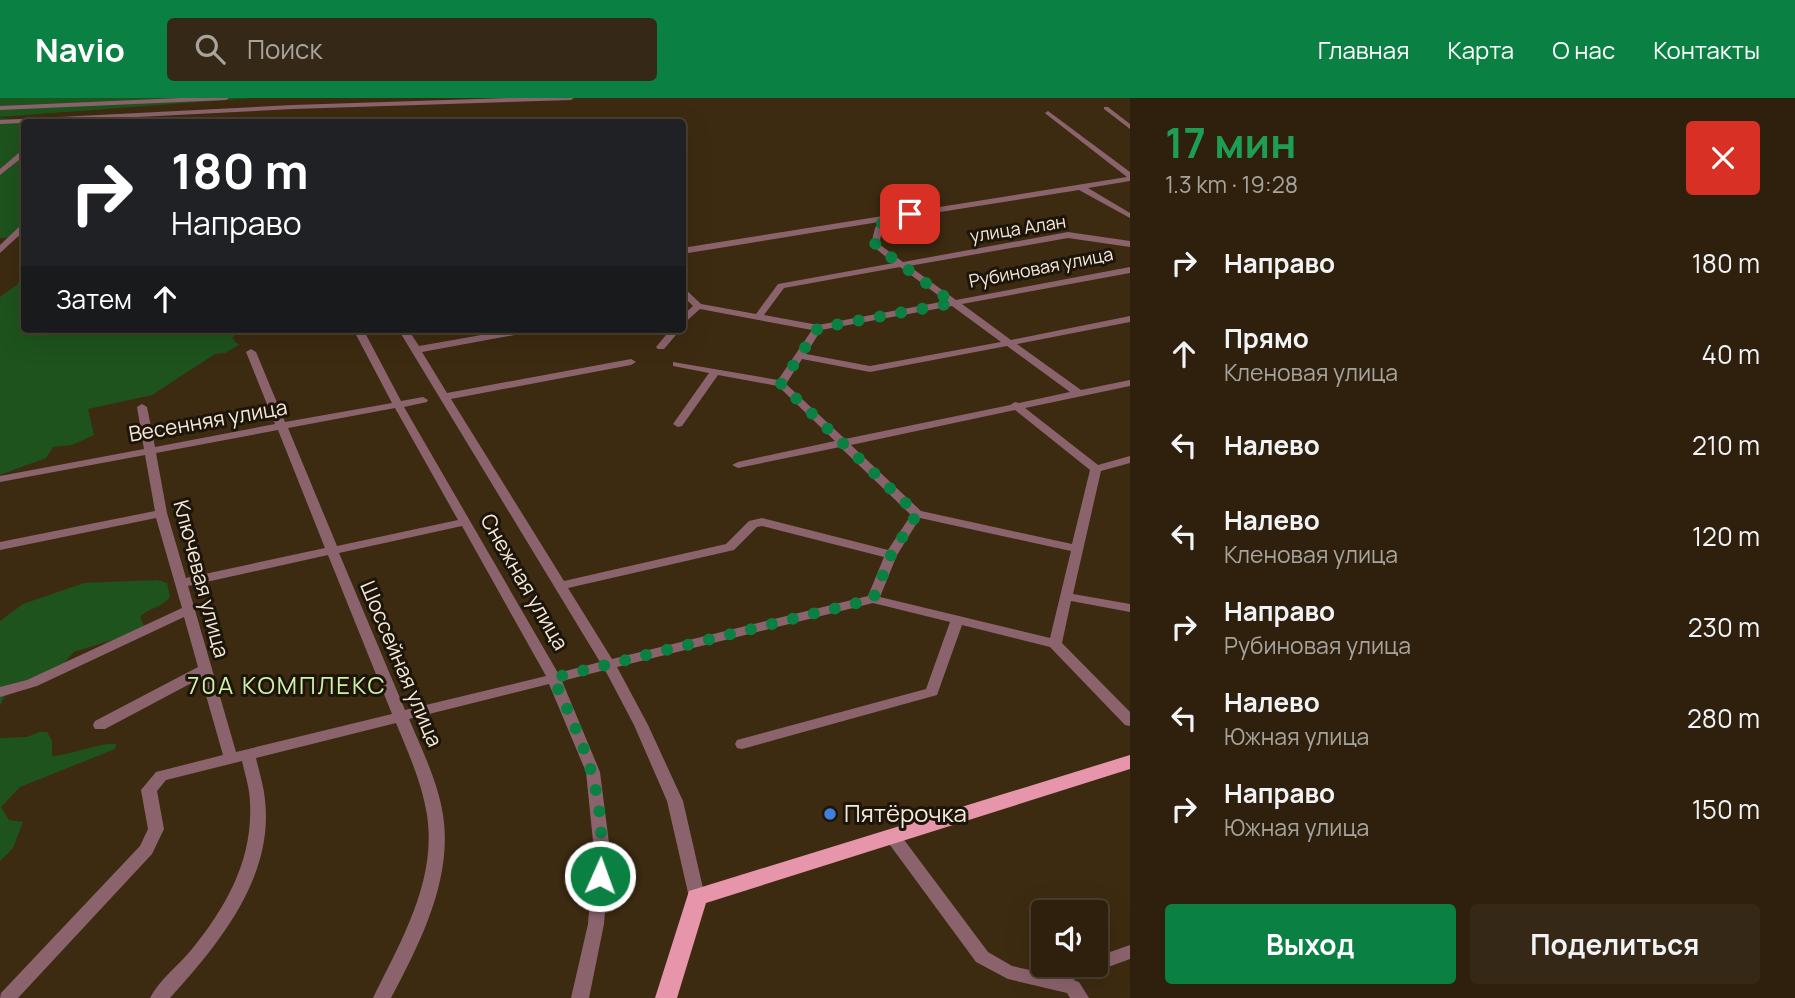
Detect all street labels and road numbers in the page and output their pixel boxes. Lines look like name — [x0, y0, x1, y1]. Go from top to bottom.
street label: улица Алан — [968, 209, 1068, 247]
street label: Рубиновая улица — [967, 241, 1115, 293]
street label: Весенняя улица — [126, 392, 289, 448]
street label: Ключевая улица — [167, 497, 236, 661]
street label: Снежная улица — [474, 508, 575, 655]
street label: Шоссейная улица — [354, 576, 450, 751]

